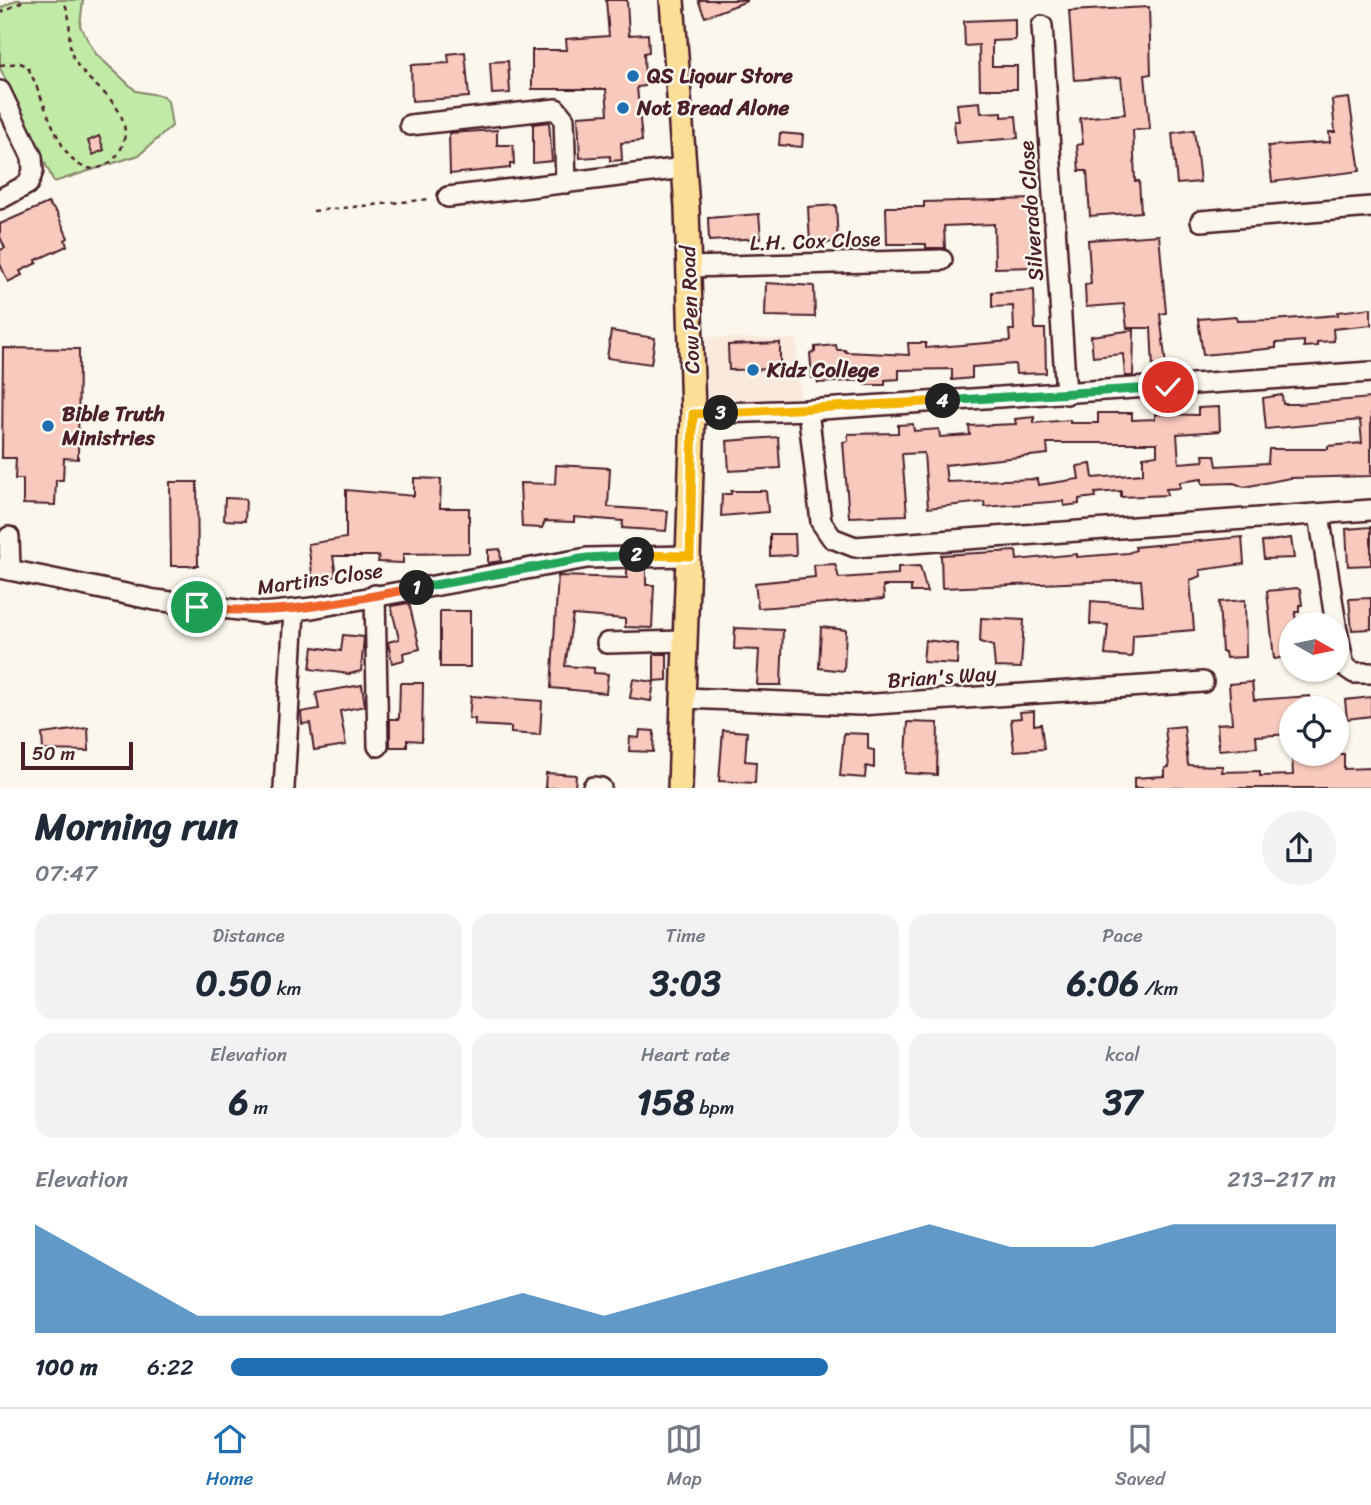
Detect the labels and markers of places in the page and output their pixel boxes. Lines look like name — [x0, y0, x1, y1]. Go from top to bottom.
place label: QS Liqour Store — [647, 57, 793, 95]
marker: QS Liqour Store — [625, 68, 641, 84]
place label: Not Bread Alone — [636, 89, 790, 127]
marker: Not Bread Alone — [615, 100, 631, 116]
place label: Kidz College — [766, 351, 880, 389]
pin — [1138, 357, 1198, 417]
marker: Kidz College — [745, 362, 761, 378]
pin: 4 — [926, 384, 960, 418]
place label: Bible Truth Ministries — [61, 395, 165, 457]
pin: 3 — [704, 396, 738, 430]
marker: Bible Truth Ministries — [40, 418, 56, 434]
pin: 2 — [620, 538, 654, 572]
pin: 1 — [400, 570, 434, 606]
pin — [167, 577, 227, 637]

